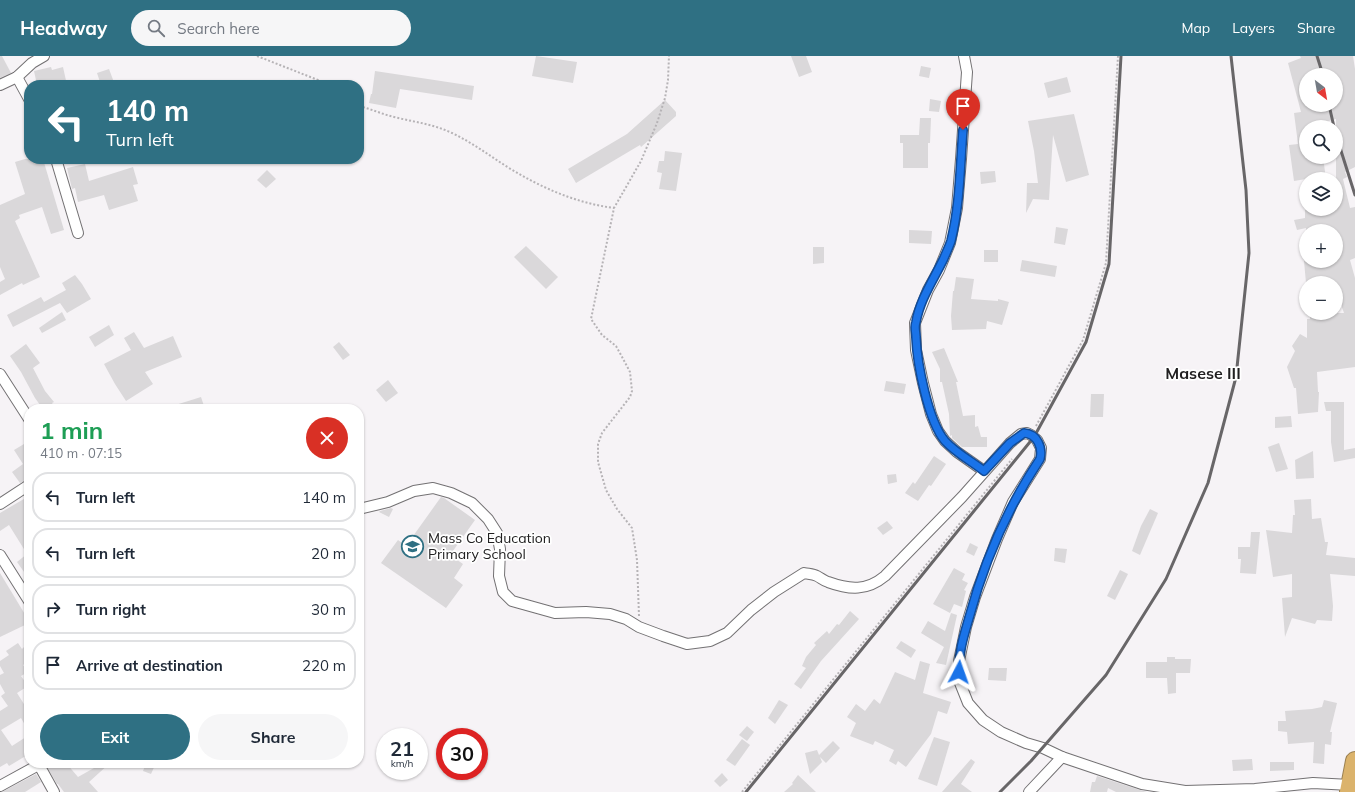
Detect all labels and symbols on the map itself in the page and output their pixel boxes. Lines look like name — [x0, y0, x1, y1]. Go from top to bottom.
north arrow — [1299, 68, 1343, 112]
pin — [946, 89, 980, 130]
district label: Masese III — [1165, 363, 1241, 383]
place label: Mass Co Education Primary School — [428, 529, 551, 563]
school or university icon: Mass Co Education Primary School — [400, 533, 426, 559]
position arrow — [938, 651, 980, 693]
speed limit sign: 30 — [436, 728, 488, 780]

